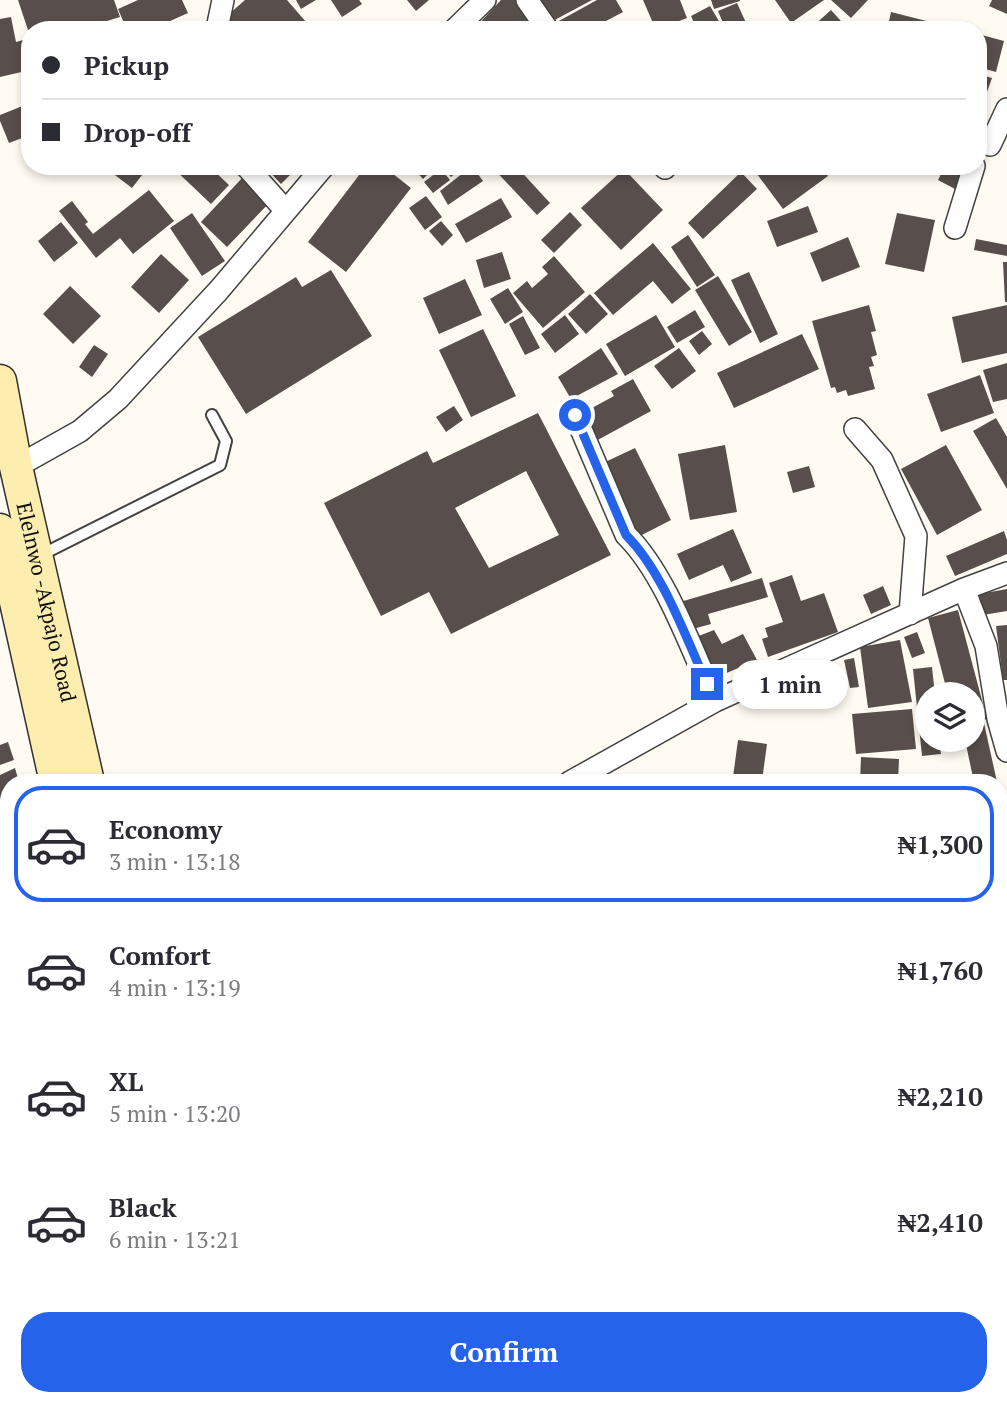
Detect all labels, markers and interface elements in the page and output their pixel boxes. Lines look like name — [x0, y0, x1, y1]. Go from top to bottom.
text: Pickup — [84, 48, 169, 82]
text: Drop-off — [84, 115, 191, 149]
route start — [559, 399, 591, 431]
street label: Elelnwo -Akpajo Road — [10, 499, 83, 705]
callout: 1 min — [732, 660, 847, 708]
route end — [691, 668, 723, 700]
text: 1 min — [759, 669, 821, 700]
map controls — [915, 682, 985, 752]
button: layers — [915, 682, 985, 752]
text: Economy — [109, 812, 222, 846]
icon: car — [25, 813, 88, 876]
text: ₦1,300 — [898, 827, 983, 861]
text: 3 min · 13:18 — [109, 846, 241, 877]
text: Comfort — [109, 938, 211, 972]
icon: car — [25, 939, 88, 1002]
text: ₦1,760 — [898, 953, 983, 987]
text: 4 min · 13:19 — [109, 972, 241, 1003]
text: XL — [109, 1064, 143, 1098]
icon: car — [25, 1065, 88, 1128]
text: ₦2,210 — [898, 1079, 983, 1113]
text: 5 min · 13:20 — [109, 1098, 241, 1129]
text: Black — [109, 1190, 177, 1224]
icon: car — [25, 1191, 88, 1254]
text: ₦2,410 — [898, 1205, 983, 1239]
text: 6 min · 13:21 — [109, 1224, 241, 1255]
button: Confirm — [21, 1312, 987, 1392]

